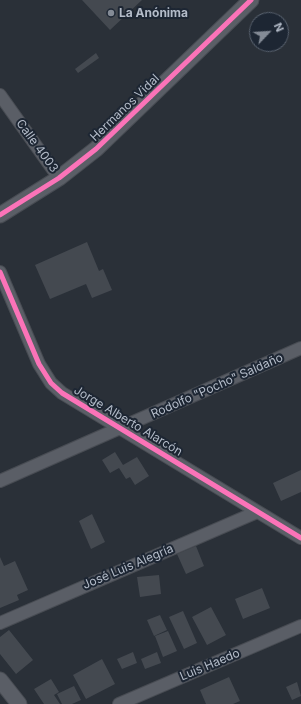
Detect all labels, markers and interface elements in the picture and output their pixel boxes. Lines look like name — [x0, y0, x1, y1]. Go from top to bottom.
place label: La Anónima — [119, 6, 188, 20]
marker: La Anónima — [106, 8, 116, 18]
north arrow — [249, 12, 289, 52]
text: N — [271, 21, 287, 34]
street label: Hermanos Vidal — [88, 72, 162, 144]
street label: Calle 4003 — [13, 117, 61, 175]
street label: Rodolfo "Pocho" Saldaño — [149, 350, 285, 422]
street label: Jorge Alberto Alarcón — [71, 383, 185, 459]
street label: José Luis Alegría — [80, 541, 176, 593]
street label: Luis Haedo — [178, 646, 242, 684]

